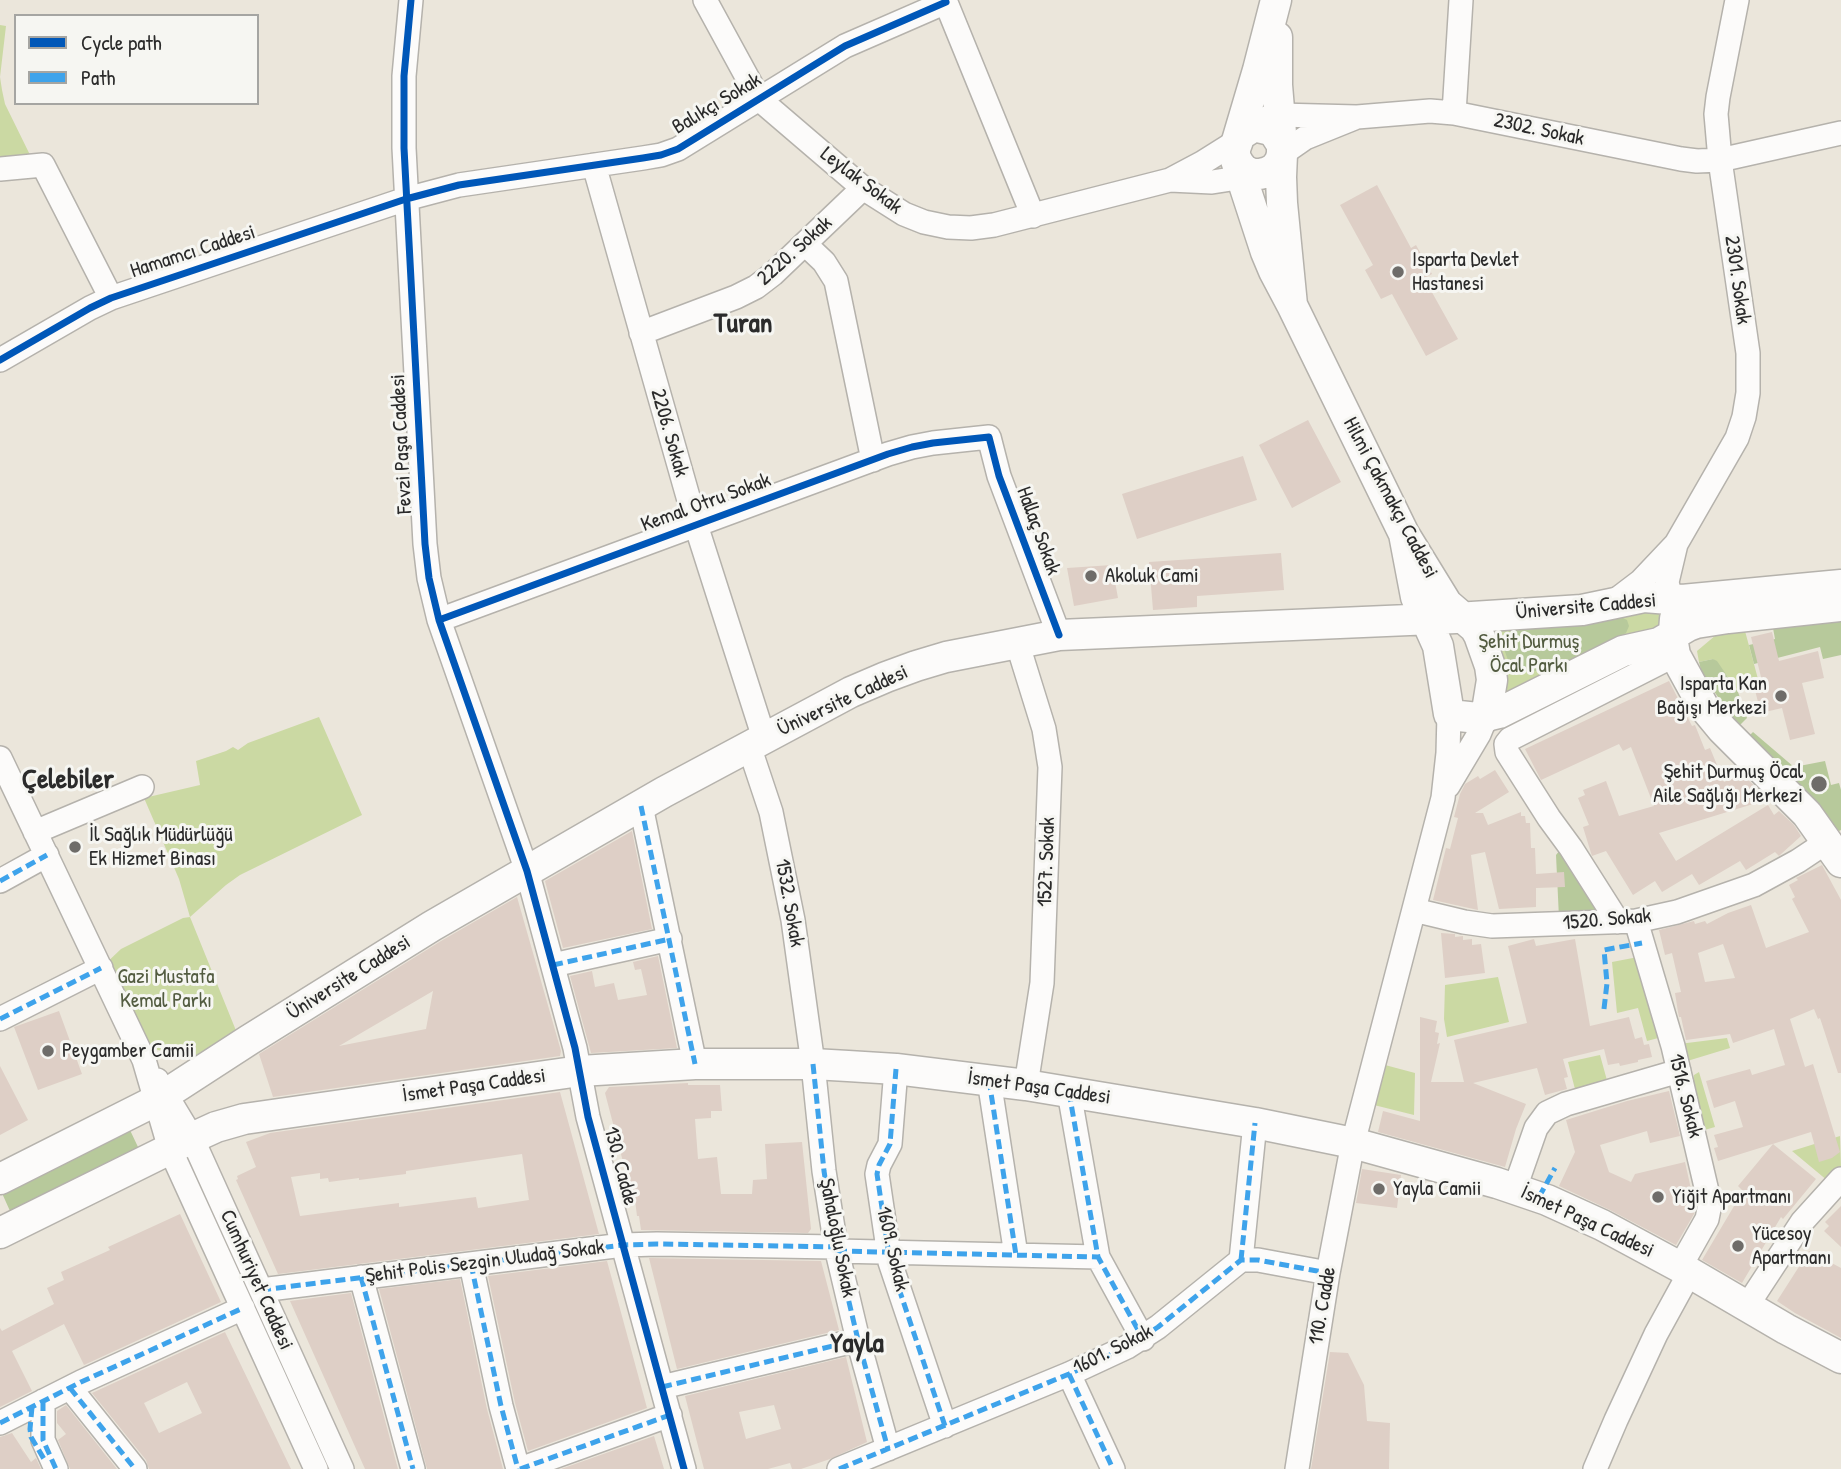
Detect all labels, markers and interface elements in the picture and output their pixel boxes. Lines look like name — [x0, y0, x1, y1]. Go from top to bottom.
legend — [14, 14, 259, 105]
text: Cycle path — [81, 28, 162, 57]
text: Path — [81, 63, 115, 92]
street label: Balıkçı Sokak — [668, 68, 766, 140]
street label: 2302. Sokak — [1492, 108, 1586, 152]
street label: Leylak Sokak — [815, 142, 907, 220]
street label: 2220. Sokak — [752, 211, 838, 291]
street label: Hamamcı Caddesi — [127, 220, 259, 284]
street label: 2301. Sokak — [1718, 234, 1756, 326]
place label: Isparta Devlet Hastanesi — [1412, 247, 1519, 297]
marker: Isparta Devlet Hastanesi — [1390, 264, 1406, 280]
district label: Turan — [714, 308, 772, 342]
street label: Fevzi Paşa Caddesi — [386, 373, 418, 515]
street label: 2206. Sokak — [644, 386, 694, 480]
street label: Hilmi Çakmakçı Caddesi — [1337, 413, 1443, 583]
street label: Kemal Otru Sokak — [638, 468, 774, 538]
street label: Hallaç Sokak — [1010, 483, 1066, 579]
place label: Akoluk Cami — [1105, 563, 1199, 589]
marker: Akoluk Cami — [1083, 568, 1099, 584]
street label: Üniversite Caddesi — [1515, 588, 1657, 626]
park label: Şehit Durmuş Öcal Parkı — [1479, 629, 1579, 679]
street label: Üniversite Caddesi — [774, 660, 912, 742]
place label: Isparta Kan Bağışı Merkezi — [1657, 671, 1767, 721]
marker: Isparta Kan Bağışı Merkezi — [1773, 688, 1789, 704]
place label: Şehit Durmuş Öcal Aile Sağlığı Merkezi — [1653, 759, 1803, 809]
district label: Çelebiler — [22, 764, 114, 798]
marker: Şehit Durmuş Öcal Aile Sağlığı Merkezi — [1809, 774, 1829, 794]
street label: 1527. Sokak — [1033, 817, 1061, 907]
place label: İl Sağlık Müdürlüğü Ek Hizmet Binası — [89, 822, 233, 872]
marker: İl Sağlık Müdürlüğü Ek Hizmet Binası — [67, 839, 83, 855]
street label: 1532. Sokak — [769, 857, 809, 949]
street label: 1520. Sokak — [1562, 904, 1652, 936]
street label: Üniversite Caddesi — [283, 930, 415, 1026]
park label: Gazi Mustafa Kemal Parkı — [117, 964, 215, 1014]
place label: Peygamber Camii — [62, 1038, 195, 1064]
marker: Peygamber Camii — [40, 1043, 56, 1059]
street label: 1516. Sokak — [1662, 1051, 1708, 1141]
street label: İsmet Paşa Caddesi — [401, 1063, 547, 1109]
street label: İsmet Paşa Caddesi — [966, 1065, 1112, 1111]
street label: 130. Cadde — [597, 1124, 643, 1208]
street label: Şahaloğlu Sokak — [813, 1176, 861, 1300]
place label: Yayla Camii — [1393, 1176, 1481, 1202]
street label: İsmet Paşa Caddesi — [1516, 1180, 1658, 1264]
marker: Yayla Camii — [1371, 1181, 1387, 1197]
place label: Yiğit Apartmanı — [1672, 1184, 1792, 1210]
marker: Yiğit Apartmanı — [1650, 1189, 1666, 1205]
street label: 1609. Sokak — [870, 1204, 914, 1294]
street label: Cumhuriyet Caddesi — [214, 1206, 298, 1354]
place label: Yücesoy Apartmanı — [1752, 1221, 1831, 1271]
street label: Şehit Polis Sezgin Uludağ Sokak — [364, 1235, 606, 1289]
marker: Yücesoy Apartmanı — [1730, 1238, 1746, 1254]
street label: 110. Cadde — [1304, 1265, 1342, 1347]
street label: 1601. Sokak — [1069, 1319, 1157, 1381]
district label: Yayla — [830, 1328, 884, 1362]

